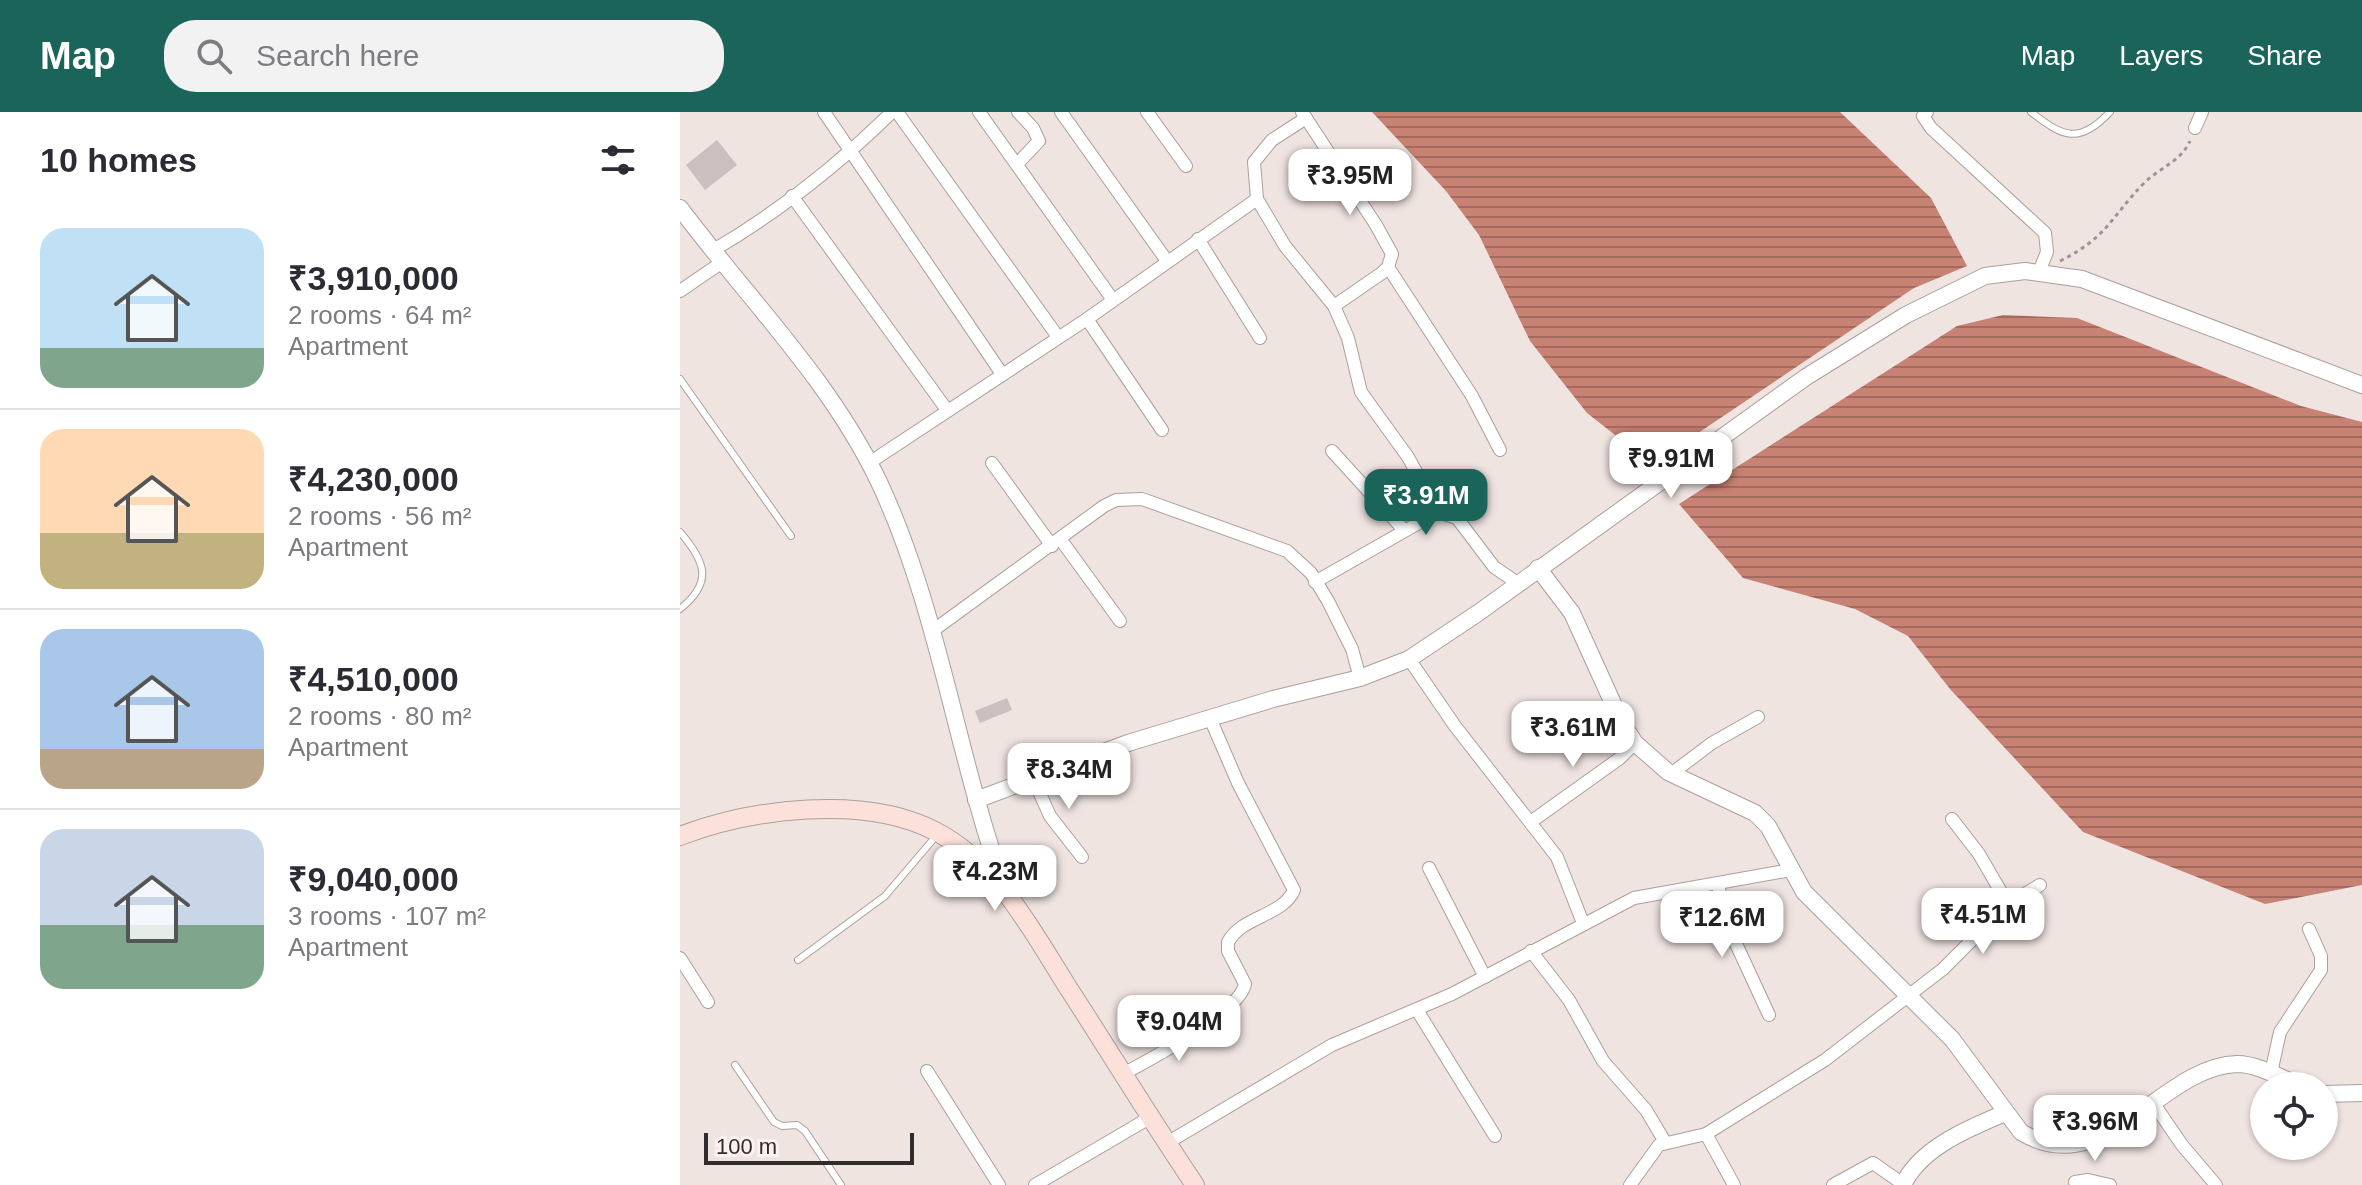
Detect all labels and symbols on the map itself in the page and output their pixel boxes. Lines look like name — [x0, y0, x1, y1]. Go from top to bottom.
pin: ₹3.95M — [1285, 149, 1415, 217]
pin: ₹9.91M — [1606, 432, 1736, 500]
pin: ₹3.91M — [1361, 469, 1491, 537]
pin: ₹3.61M — [1508, 701, 1638, 769]
pin: ₹8.34M — [1004, 743, 1134, 811]
pin: ₹4.23M — [930, 845, 1060, 913]
pin: ₹4.51M — [1918, 888, 2048, 956]
pin: ₹12.6M — [1657, 891, 1787, 959]
pin: ₹9.04M — [1114, 995, 1244, 1063]
pin: ₹3.96M — [2030, 1095, 2160, 1163]
scale bar — [704, 1129, 914, 1165]

